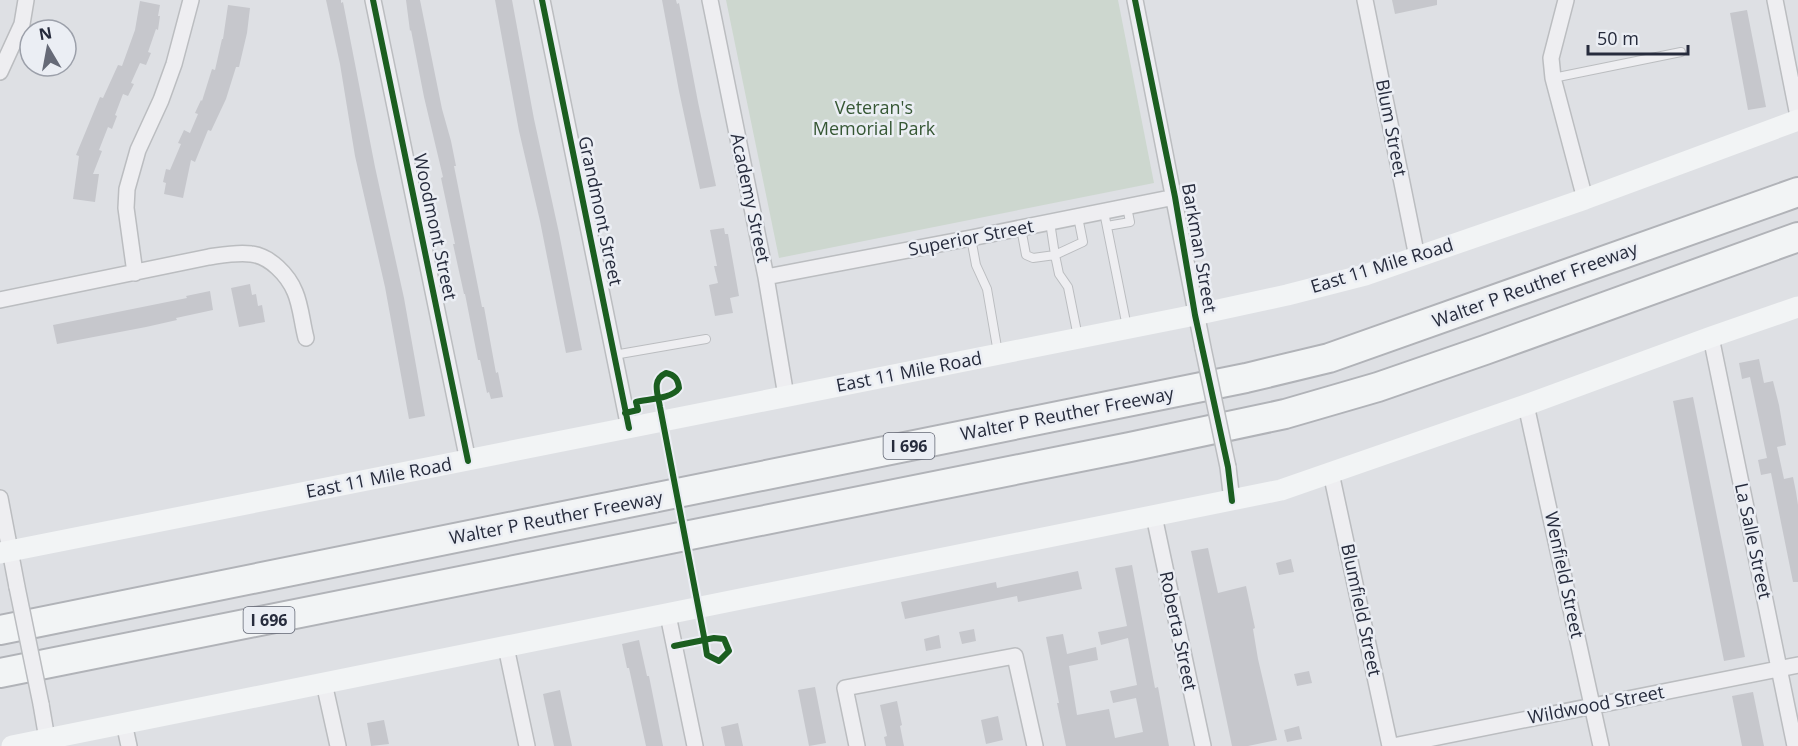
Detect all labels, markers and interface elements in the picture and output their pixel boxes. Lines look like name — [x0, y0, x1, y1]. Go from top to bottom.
north arrow — [18, 18, 78, 78]
scale bar — [1588, 18, 1688, 56]
text: N — [37, 21, 54, 45]
text: 50 m — [1597, 26, 1639, 50]
street label: Blum Street — [1371, 77, 1413, 179]
park label: Veteran's Memorial Park — [813, 95, 936, 140]
street label: Academy Street — [726, 131, 776, 265]
street label: Grandmont Street — [573, 134, 629, 288]
street label: Woodmont Street — [409, 151, 463, 302]
street label: Barkman Street — [1177, 181, 1223, 314]
street label: Superior Street — [906, 213, 1035, 261]
street label: East 11 Mile Road — [1307, 232, 1456, 298]
street label: Walter P Reuther Freeway — [1429, 235, 1642, 332]
street label: East 11 Mile Road — [834, 345, 984, 397]
street label: Walter P Reuther Freeway — [958, 380, 1177, 445]
road number: I 696 — [884, 433, 934, 459]
street label: East 11 Mile Road — [304, 451, 454, 503]
street label: La Salle Street — [1730, 481, 1778, 601]
street label: Walter P Reuther Freeway — [447, 484, 666, 549]
street label: Wenfield Street — [1540, 509, 1590, 640]
street label: Blumfield Street — [1336, 541, 1388, 678]
street label: Roberta Street — [1155, 569, 1203, 693]
road number: I 696 — [244, 607, 294, 633]
street label: Wildwood Street — [1526, 679, 1666, 729]

